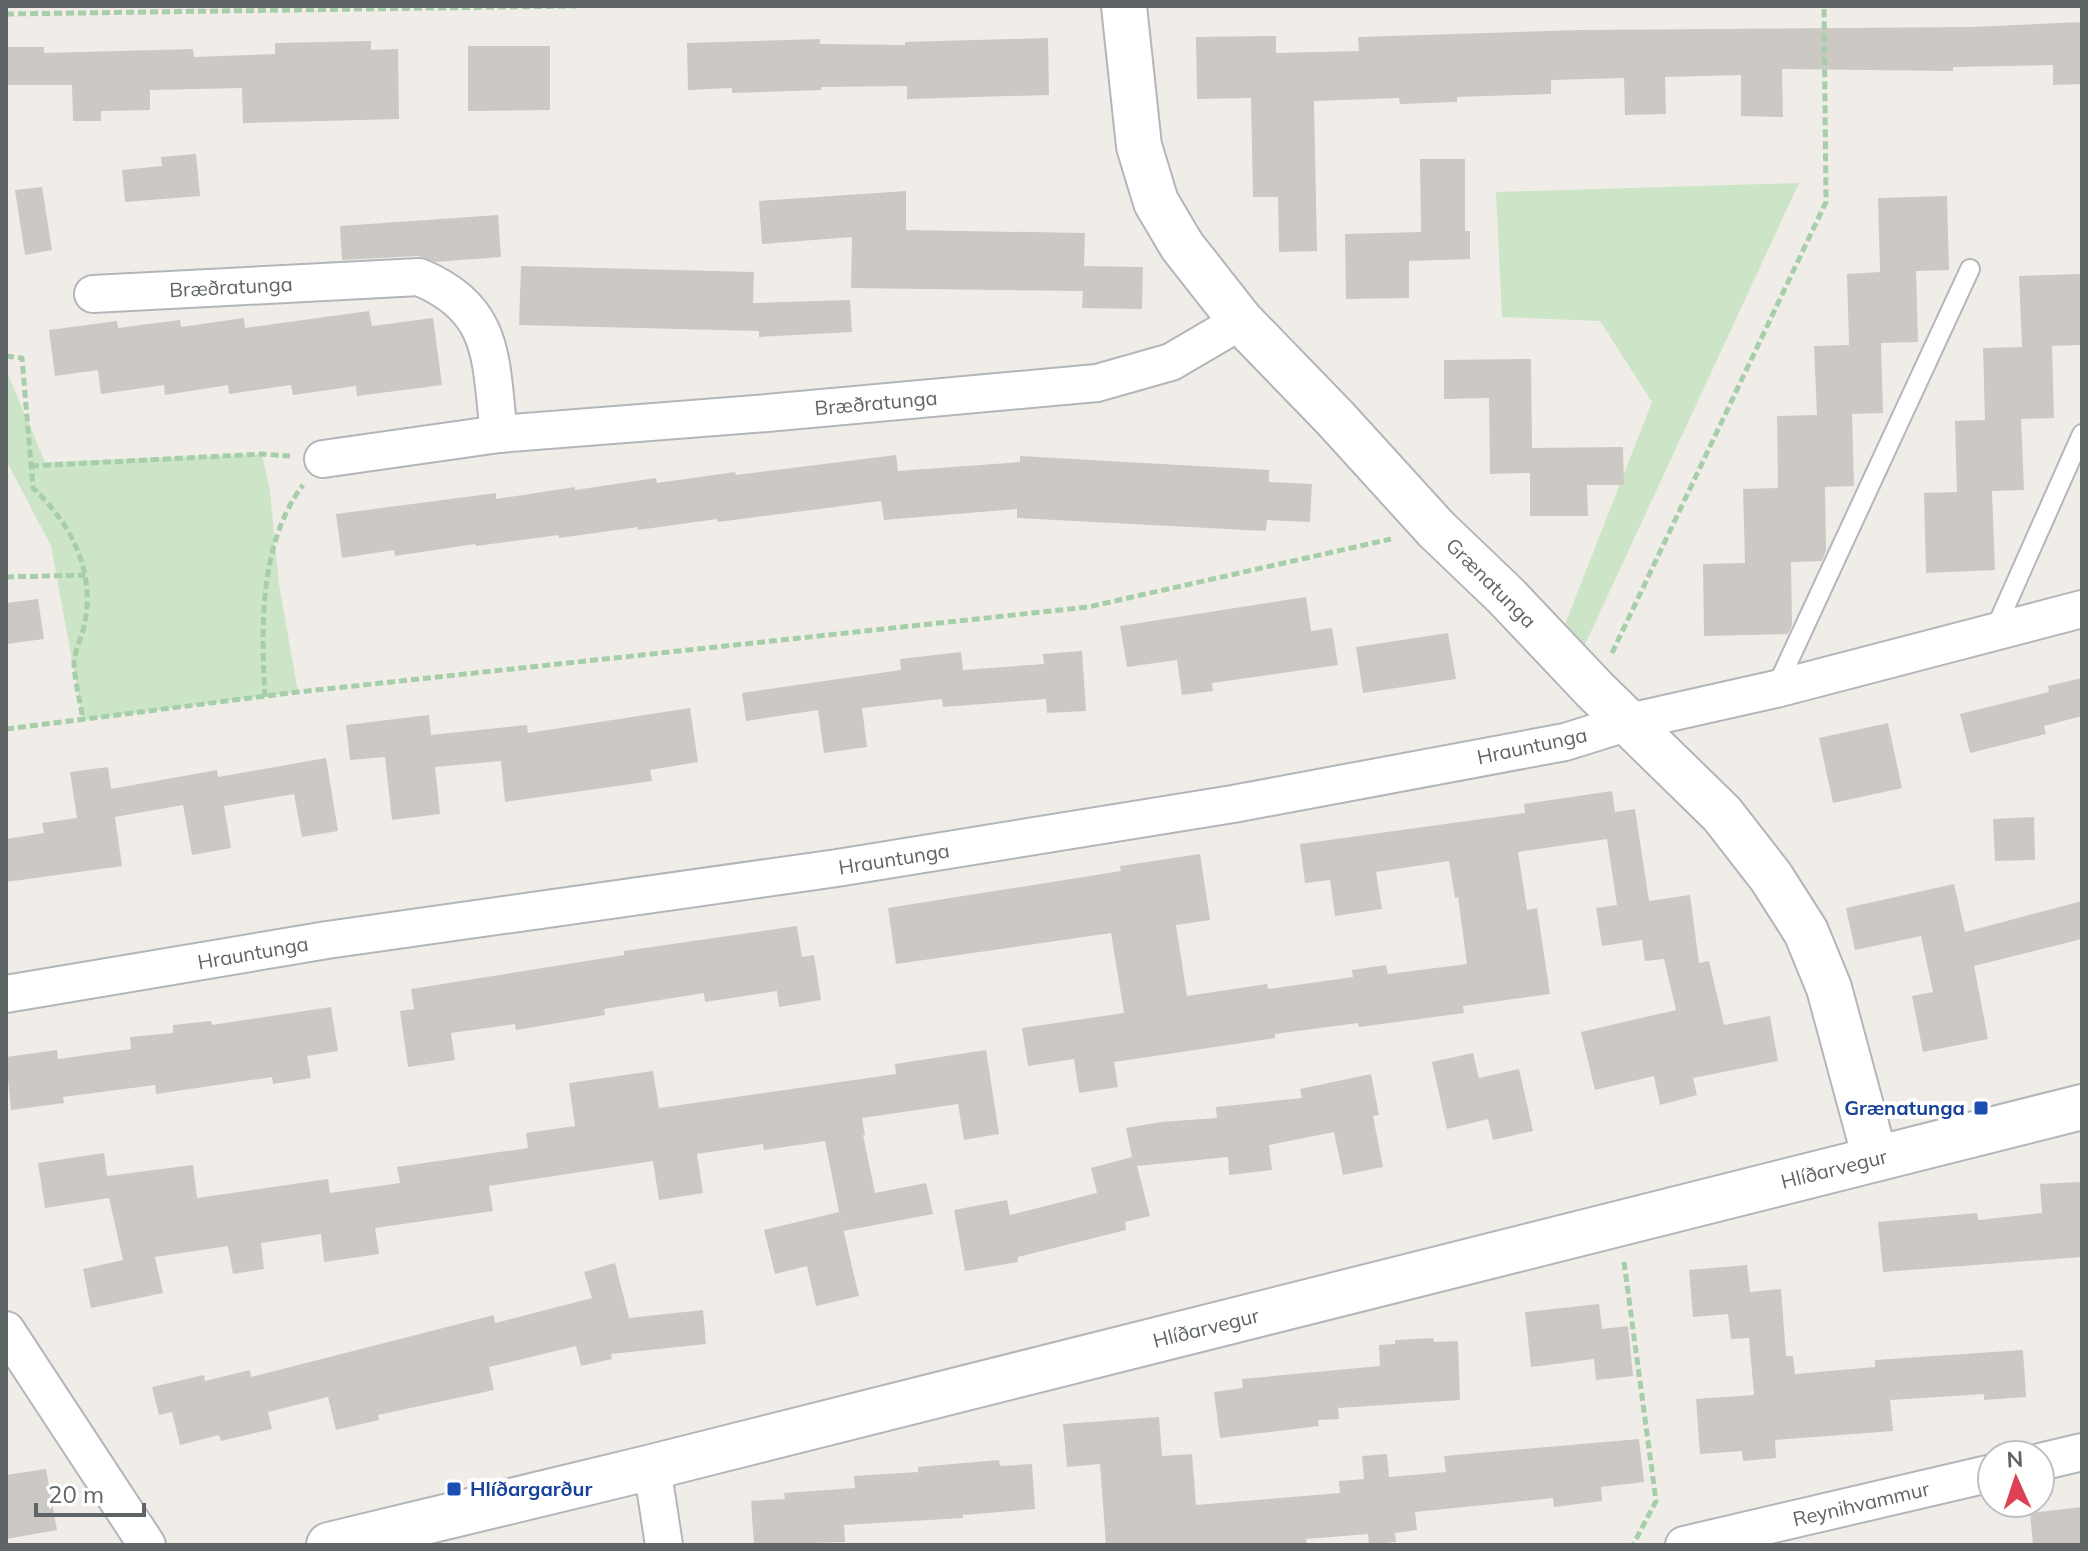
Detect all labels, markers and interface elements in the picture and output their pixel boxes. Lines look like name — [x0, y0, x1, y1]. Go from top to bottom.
street label: Bræðratunga — [169, 271, 293, 302]
street label: Bræðratunga — [813, 385, 939, 420]
street label: Grænatunga — [1441, 532, 1542, 633]
street label: Hrauntunga — [1474, 722, 1589, 769]
street label: Hrauntunga — [837, 837, 951, 880]
street label: Hrauntunga — [196, 930, 310, 975]
place label: Grænatunga — [1844, 1095, 1965, 1120]
marker: Grænatunga — [1972, 1099, 1990, 1117]
street label: Hlíðarvegur — [1778, 1143, 1890, 1194]
street label: Hlíðarvegur — [1150, 1302, 1262, 1353]
north arrow — [1976, 1439, 2056, 1519]
text: N — [2006, 1445, 2024, 1473]
scale bar — [36, 1467, 144, 1517]
street label: Reynihvammur — [1790, 1475, 1932, 1531]
place label: Hlíðargarður — [470, 1476, 592, 1501]
text: 20 m — [48, 1479, 104, 1509]
marker: Hlíðargarður — [445, 1480, 463, 1498]

